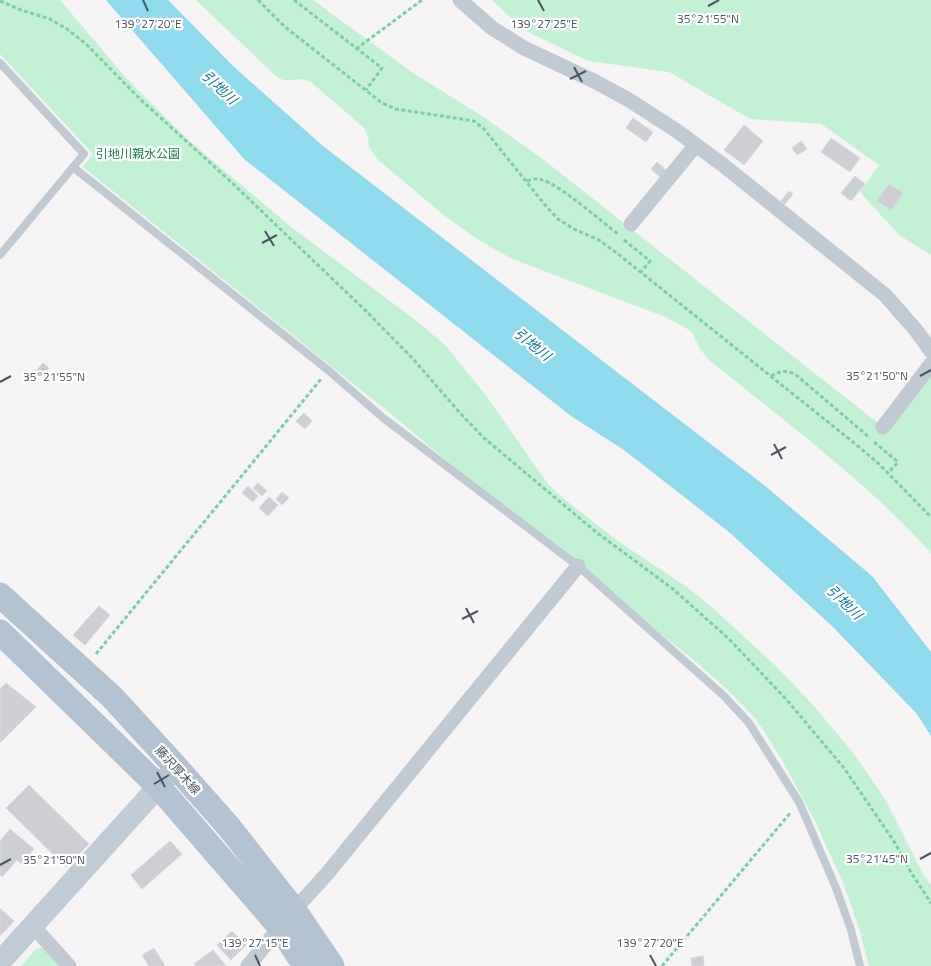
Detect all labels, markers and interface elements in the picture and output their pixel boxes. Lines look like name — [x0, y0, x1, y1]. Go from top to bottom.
text: 35°21'55"N — [677, 9, 739, 28]
text: 139°27'20"E — [114, 14, 182, 33]
text: 139°27'25"E — [510, 14, 578, 33]
water label: 引地川 — [197, 65, 244, 110]
park label: 引地川親水公園 — [96, 144, 180, 163]
water label: 引地川 — [510, 323, 557, 367]
text: 35°21'50"N — [846, 366, 908, 385]
text: 35°21'55"N — [23, 367, 85, 386]
water label: 引地川 — [823, 580, 869, 626]
street label: 藤沢厚木線 — [151, 741, 205, 799]
text: 35°21'45"N — [846, 849, 908, 868]
text: 35°21'50"N — [23, 850, 85, 869]
text: 139°27'15"E — [221, 933, 289, 952]
text: 139°27'20"E — [616, 933, 684, 952]

